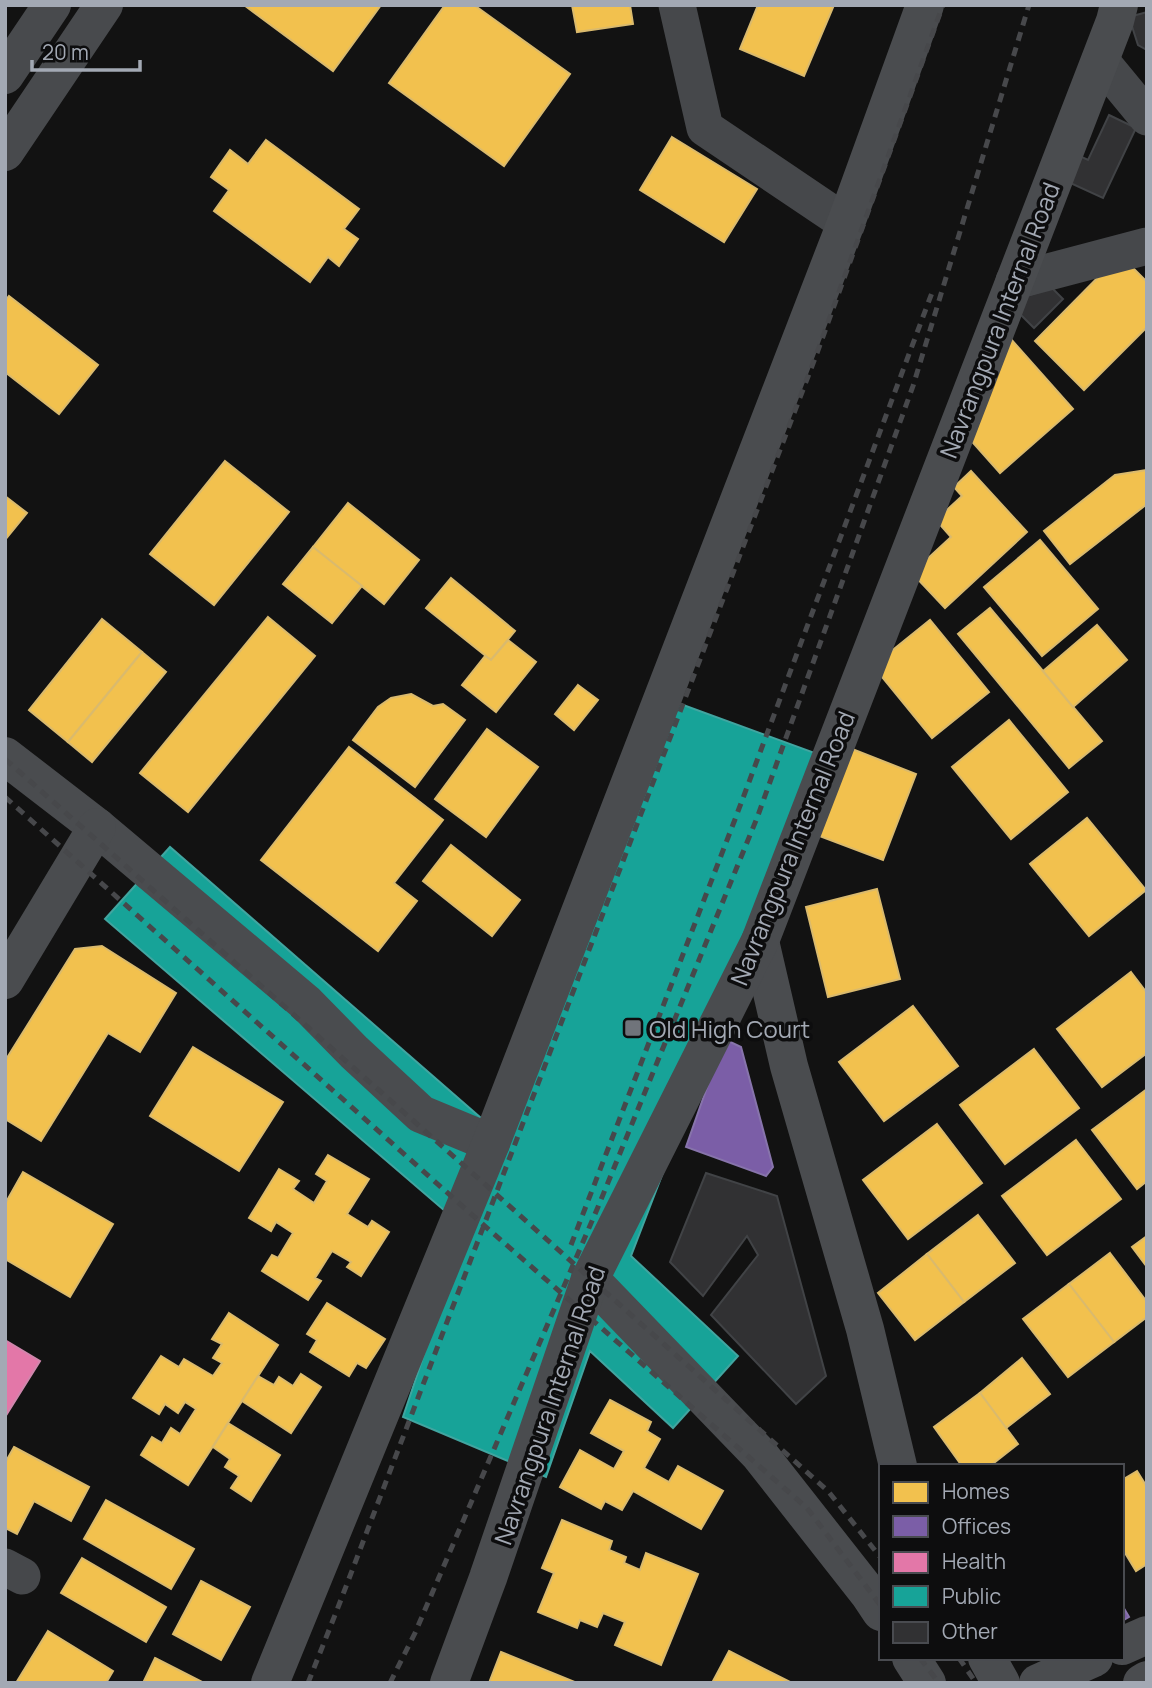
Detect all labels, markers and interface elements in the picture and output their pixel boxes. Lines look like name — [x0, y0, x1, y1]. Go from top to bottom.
scale bar — [32, 28, 140, 72]
text: 20 m — [42, 38, 89, 66]
street label: Navrangpura Internal Road — [931, 177, 1067, 463]
street label: Navrangpura Internal Road — [722, 706, 862, 990]
place label: Old High Court — [649, 1012, 810, 1045]
marker: Old High Court — [623, 1018, 643, 1038]
street label: Navrangpura Internal Road — [486, 1261, 612, 1549]
legend — [879, 1464, 1124, 1660]
text: Homes — [942, 1477, 1010, 1505]
text: Offices — [942, 1512, 1011, 1540]
text: Health — [942, 1547, 1006, 1575]
text: Public — [942, 1582, 1001, 1610]
text: Other — [942, 1617, 998, 1645]

